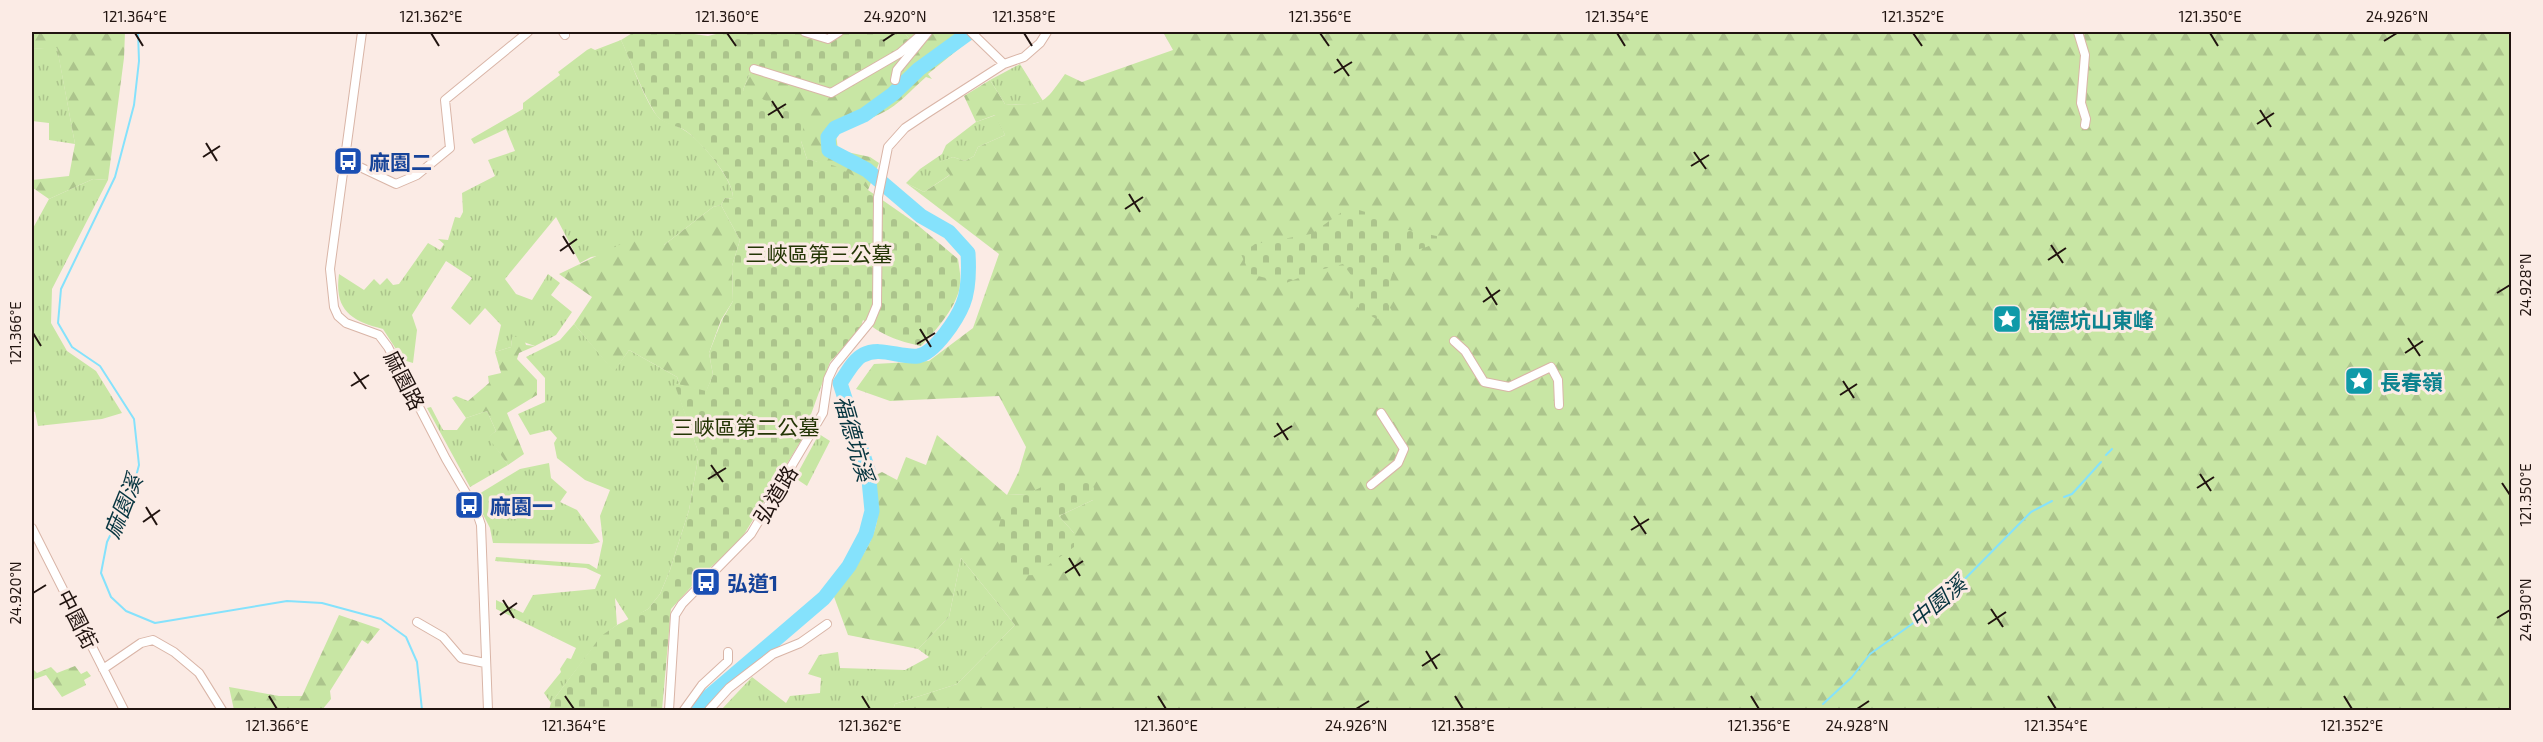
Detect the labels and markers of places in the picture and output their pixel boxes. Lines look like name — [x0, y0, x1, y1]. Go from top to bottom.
bus stop icon: 麻園二 — [332, 145, 364, 177]
place label: 麻園二 — [369, 149, 432, 174]
place icon: 福德坑山東峰 — [1991, 303, 2023, 335]
place label: 福德坑山東峰 — [2028, 307, 2154, 332]
place icon: 長春嶺 — [2343, 365, 2375, 397]
place label: 長春嶺 — [2380, 369, 2443, 394]
bus stop icon: 麻園一 — [453, 489, 485, 521]
place label: 麻園一 — [490, 493, 553, 518]
bus stop icon: 弘道1 — [690, 566, 722, 598]
place label: 弘道1 — [727, 570, 778, 595]

